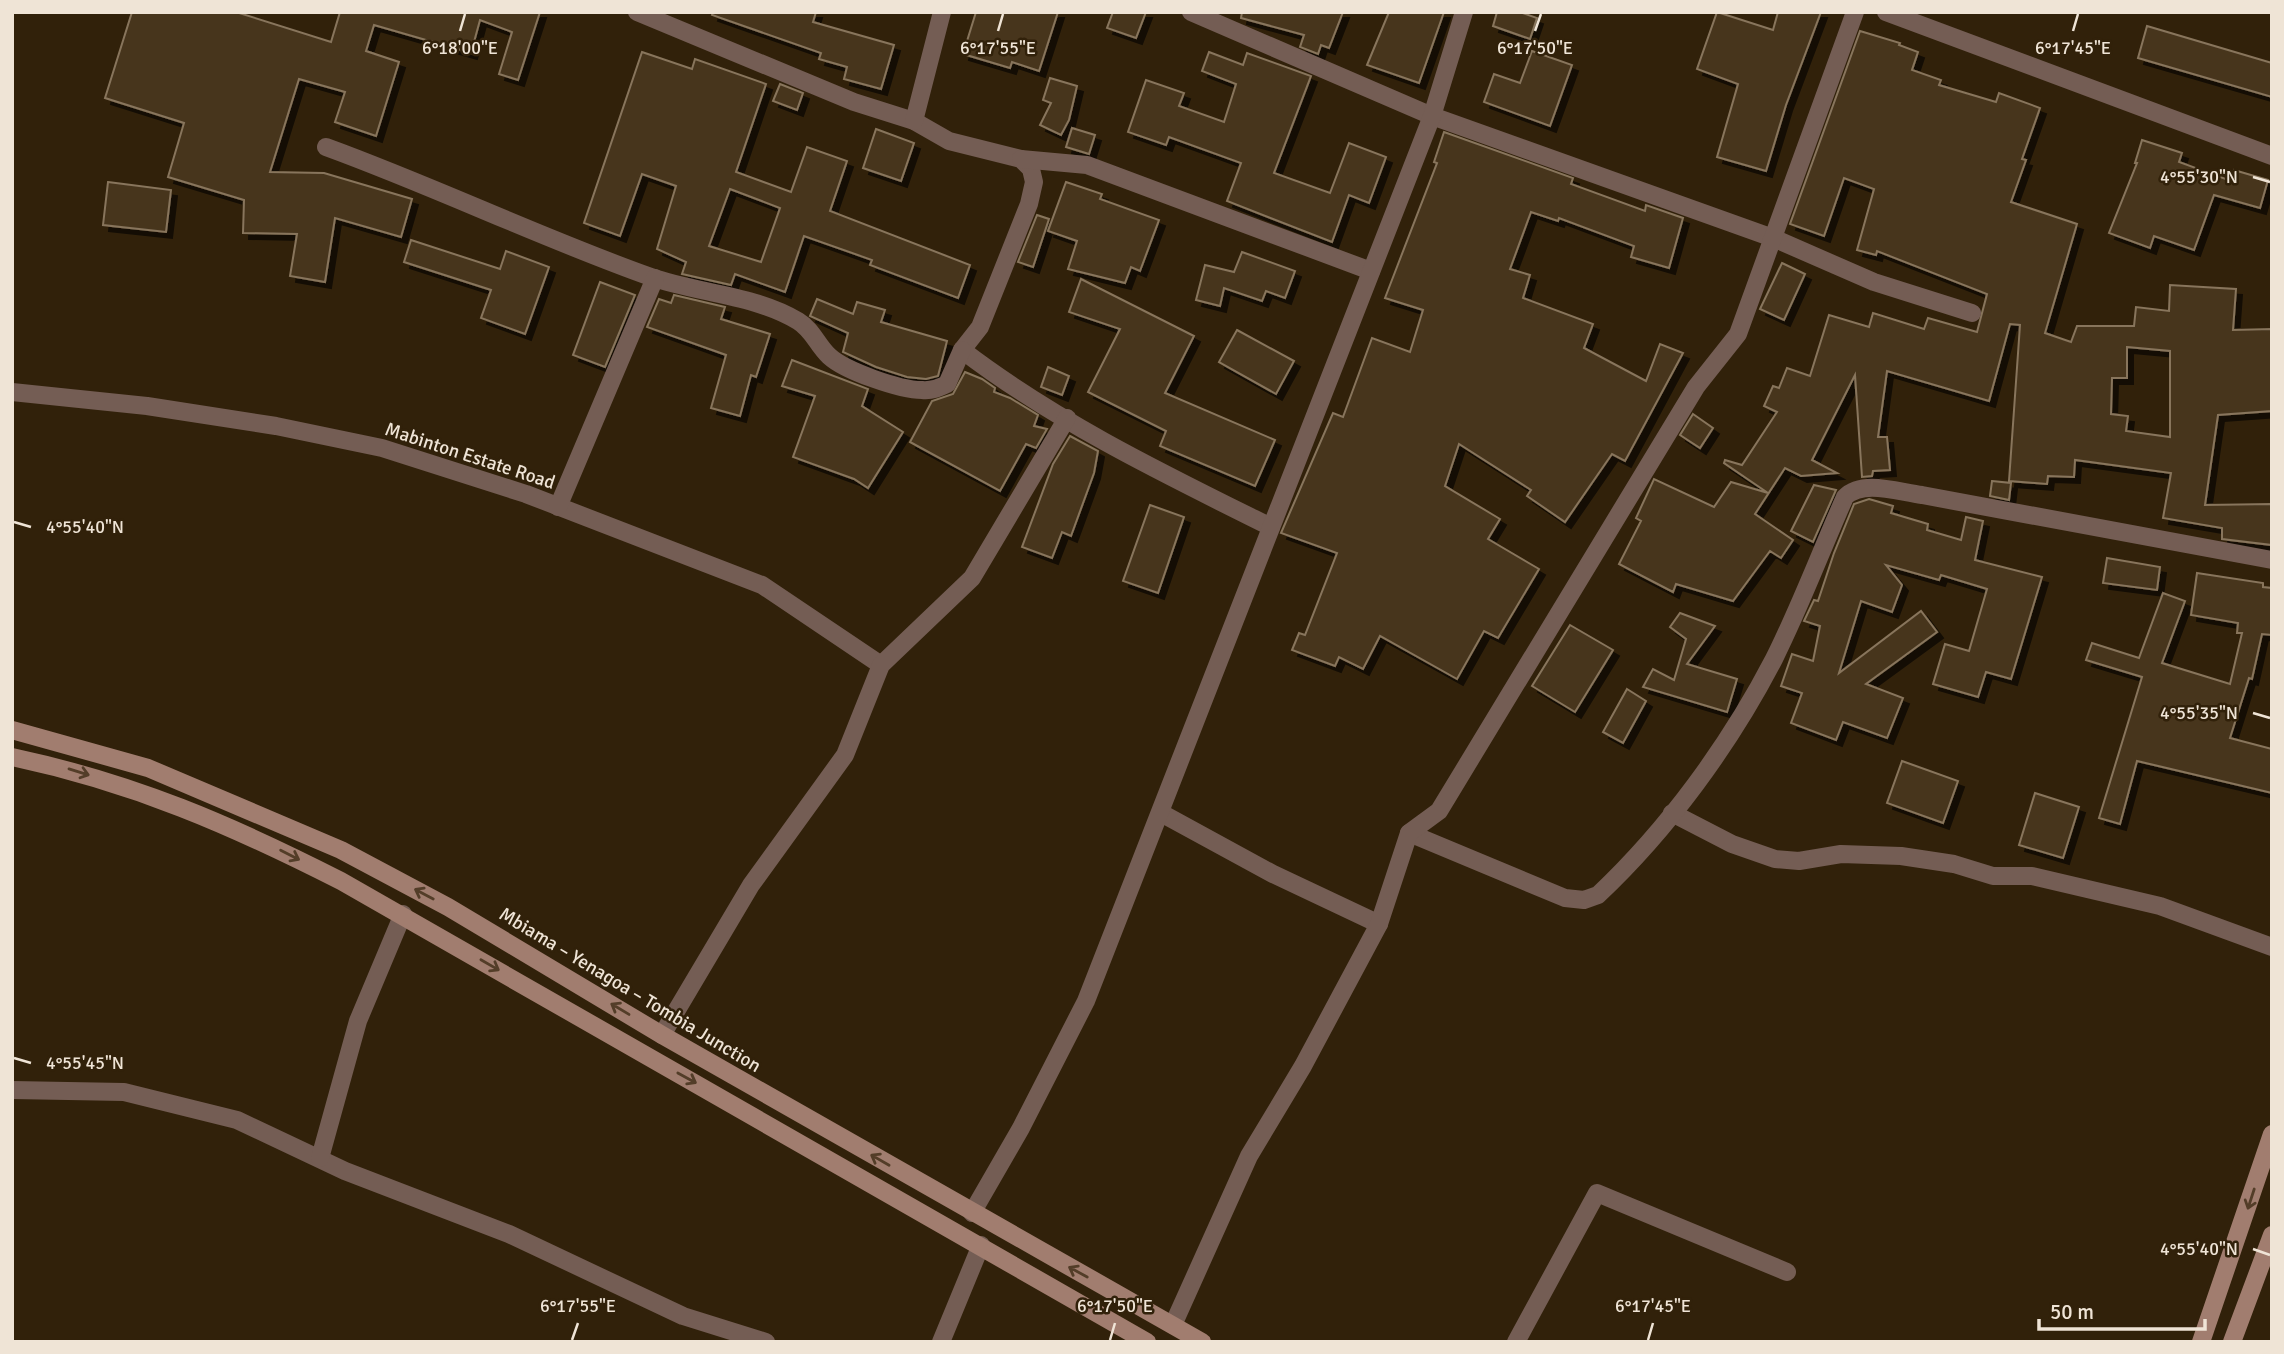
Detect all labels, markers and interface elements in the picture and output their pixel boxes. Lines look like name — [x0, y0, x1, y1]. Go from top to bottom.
text: 6°18'00"E — [422, 37, 498, 59]
text: 6°17'55"E — [960, 37, 1036, 59]
text: 6°17'50"E — [1497, 37, 1573, 59]
text: 6°17'45"E — [2035, 37, 2111, 59]
text: 4°55'30"N — [2160, 166, 2238, 188]
street label: Mabinton Estate Road — [382, 417, 558, 495]
text: 4°55'40"N — [46, 516, 124, 538]
text: 4°55'35"N — [2160, 702, 2238, 724]
one-way arrow — [68, 767, 90, 780]
one-way arrow — [279, 849, 300, 863]
one-way arrow — [414, 887, 434, 901]
street label: Mbiama – Yenagoa – Tombia Junction — [495, 902, 765, 1078]
one-way arrow — [479, 958, 499, 972]
one-way arrow — [610, 1002, 630, 1016]
text: 4°55'45"N — [46, 1052, 124, 1074]
one-way arrow — [676, 1071, 696, 1085]
one-way arrow — [871, 1153, 891, 1167]
one-way arrow — [2243, 1187, 2256, 1209]
text: 4°55'40"N — [2160, 1238, 2238, 1260]
one-way arrow — [1068, 1265, 1089, 1278]
scale bar — [2039, 1288, 2205, 1332]
text: 6°17'55"E — [540, 1295, 616, 1317]
text: 6°17'50"E — [1077, 1295, 1153, 1317]
text: 6°17'45"E — [1615, 1295, 1691, 1317]
text: 50 m — [2050, 1299, 2094, 1325]

